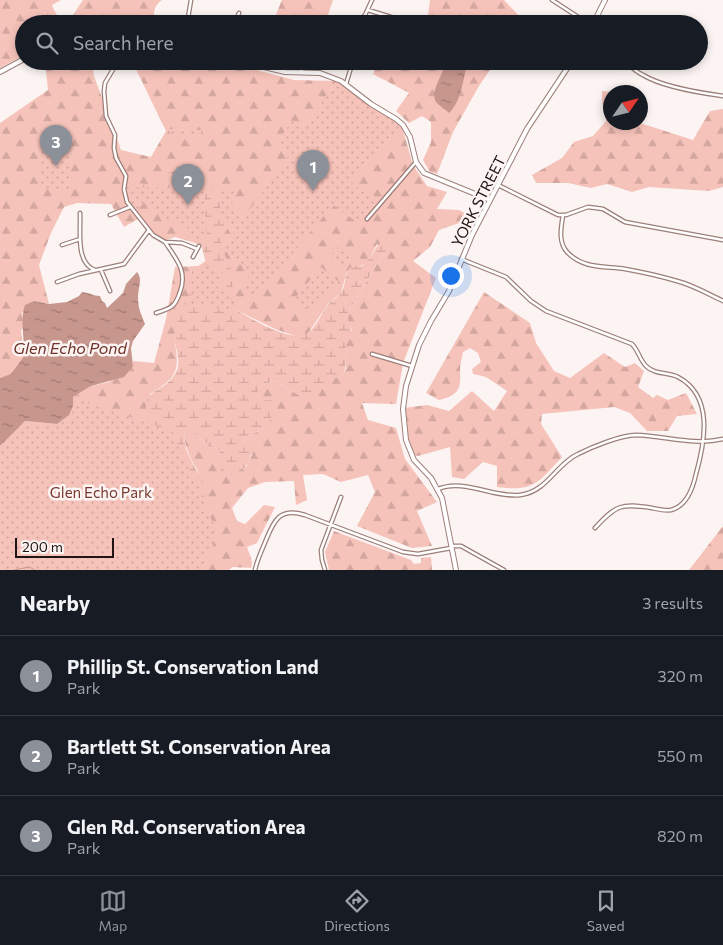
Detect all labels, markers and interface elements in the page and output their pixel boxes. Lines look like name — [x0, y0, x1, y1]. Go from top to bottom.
search box — [15, 15, 708, 70]
icon: search — [33, 29, 61, 57]
text: Search here — [73, 31, 173, 54]
north arrow — [603, 85, 648, 130]
pin: 3 — [40, 125, 72, 166]
pin: 1 — [297, 150, 329, 191]
street label: YORK STREET — [447, 152, 509, 250]
pin: 2 — [172, 164, 204, 205]
your location — [438, 263, 464, 289]
water label: Glen Echo Pond — [13, 338, 127, 357]
park label: Glen Echo Park — [50, 483, 152, 501]
scale bar — [15, 535, 114, 558]
text: 200 m — [22, 538, 63, 555]
text: Nearby — [20, 590, 90, 615]
text: 3 results — [642, 593, 703, 612]
text: Phillip St. Conservation Land — [67, 655, 319, 678]
text: 1 — [32, 666, 40, 685]
text: 320 m — [658, 666, 703, 685]
text: Park — [67, 678, 100, 697]
text: Bartlett St. Conservation Area — [67, 735, 331, 758]
text: 2 — [31, 746, 41, 765]
text: 550 m — [657, 746, 703, 765]
text: Park — [67, 758, 100, 777]
text: Glen Rd. Conservation Area — [67, 815, 306, 838]
text: 3 — [31, 826, 41, 845]
text: 820 m — [657, 826, 703, 845]
text: Park — [67, 838, 100, 857]
tab: Map — [98, 887, 127, 934]
tab: Directions — [324, 887, 390, 934]
tab: Saved — [587, 887, 625, 934]

